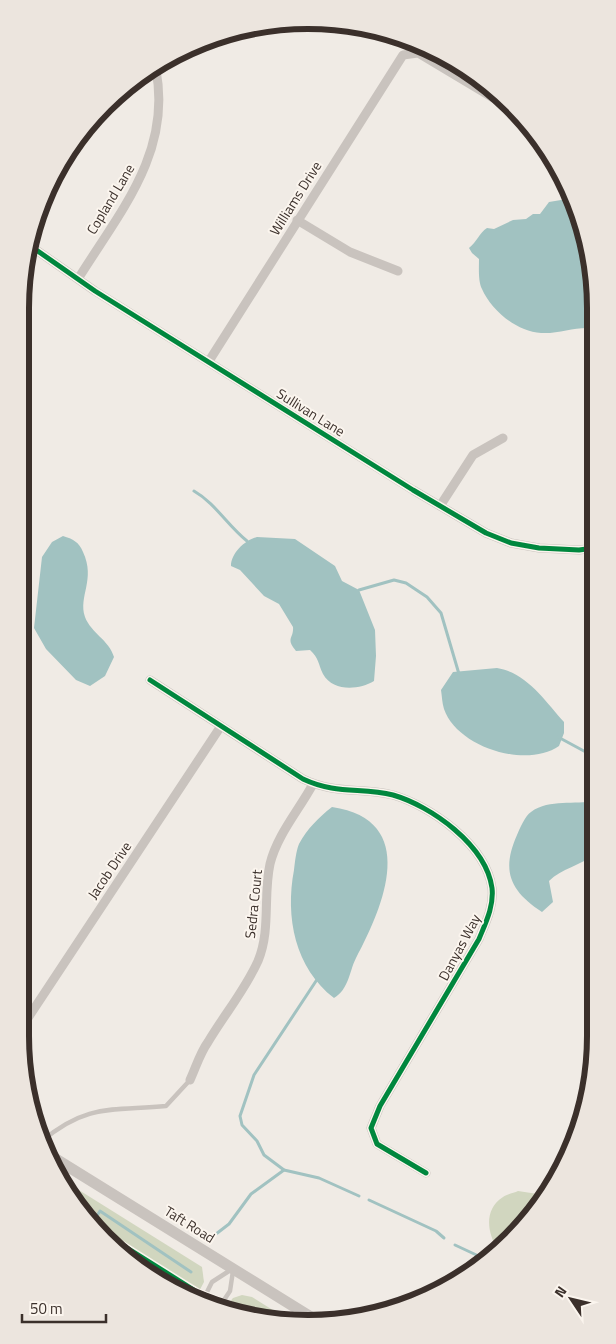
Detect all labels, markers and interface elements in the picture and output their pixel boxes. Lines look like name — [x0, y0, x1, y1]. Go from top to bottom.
street label: Williams Drive — [264, 157, 326, 239]
street label: Copland Lane — [81, 160, 139, 238]
street label: Sullivan Lane — [273, 383, 349, 441]
street label: Jacob Drive — [82, 837, 136, 903]
street label: Sedra Court — [239, 868, 267, 939]
street label: Danyas Way — [433, 910, 485, 984]
street label: Taft Road — [161, 1200, 219, 1248]
north arrow — [546, 1274, 596, 1324]
text: N — [549, 1281, 571, 1301]
scale bar — [22, 1292, 106, 1324]
text: 50 m — [30, 1297, 63, 1320]

